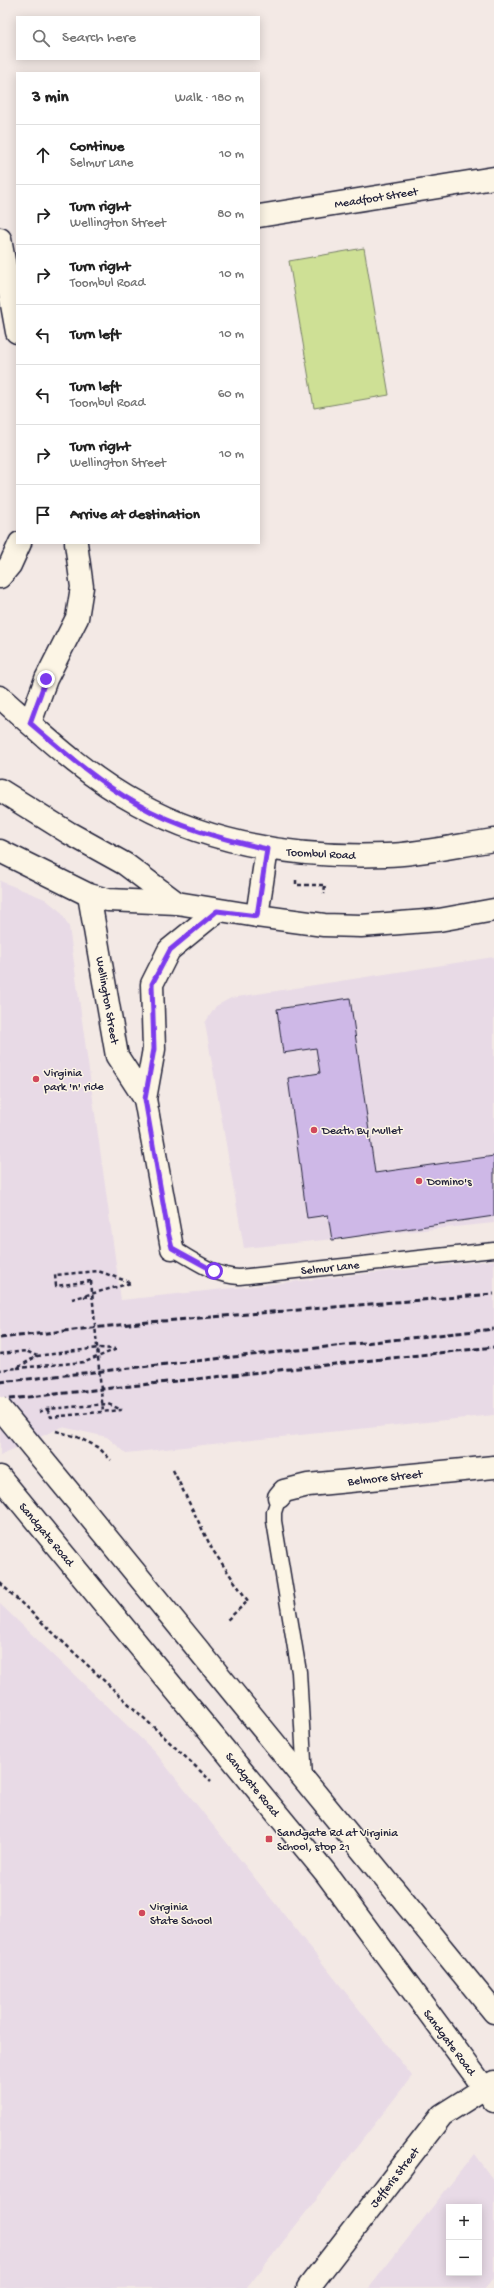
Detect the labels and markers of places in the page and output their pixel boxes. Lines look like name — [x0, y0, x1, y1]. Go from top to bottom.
place label: Virginia park 'n' ride — [43, 1067, 105, 1095]
marker: Virginia park 'n' ride — [31, 1074, 41, 1084]
marker: Death By Mullet — [309, 1125, 319, 1135]
place label: Death By Mullet — [321, 1125, 403, 1139]
marker: Domino's — [414, 1176, 424, 1186]
place label: Domino's — [426, 1176, 472, 1190]
place label: Sandgate Rd at Virginia School, stop 21 — [277, 1827, 398, 1855]
marker: Sandgate Rd at Virginia School, stop 21 — [264, 1834, 274, 1844]
place label: Virginia State School — [149, 1901, 213, 1929]
marker: Virginia State School — [137, 1908, 147, 1918]

